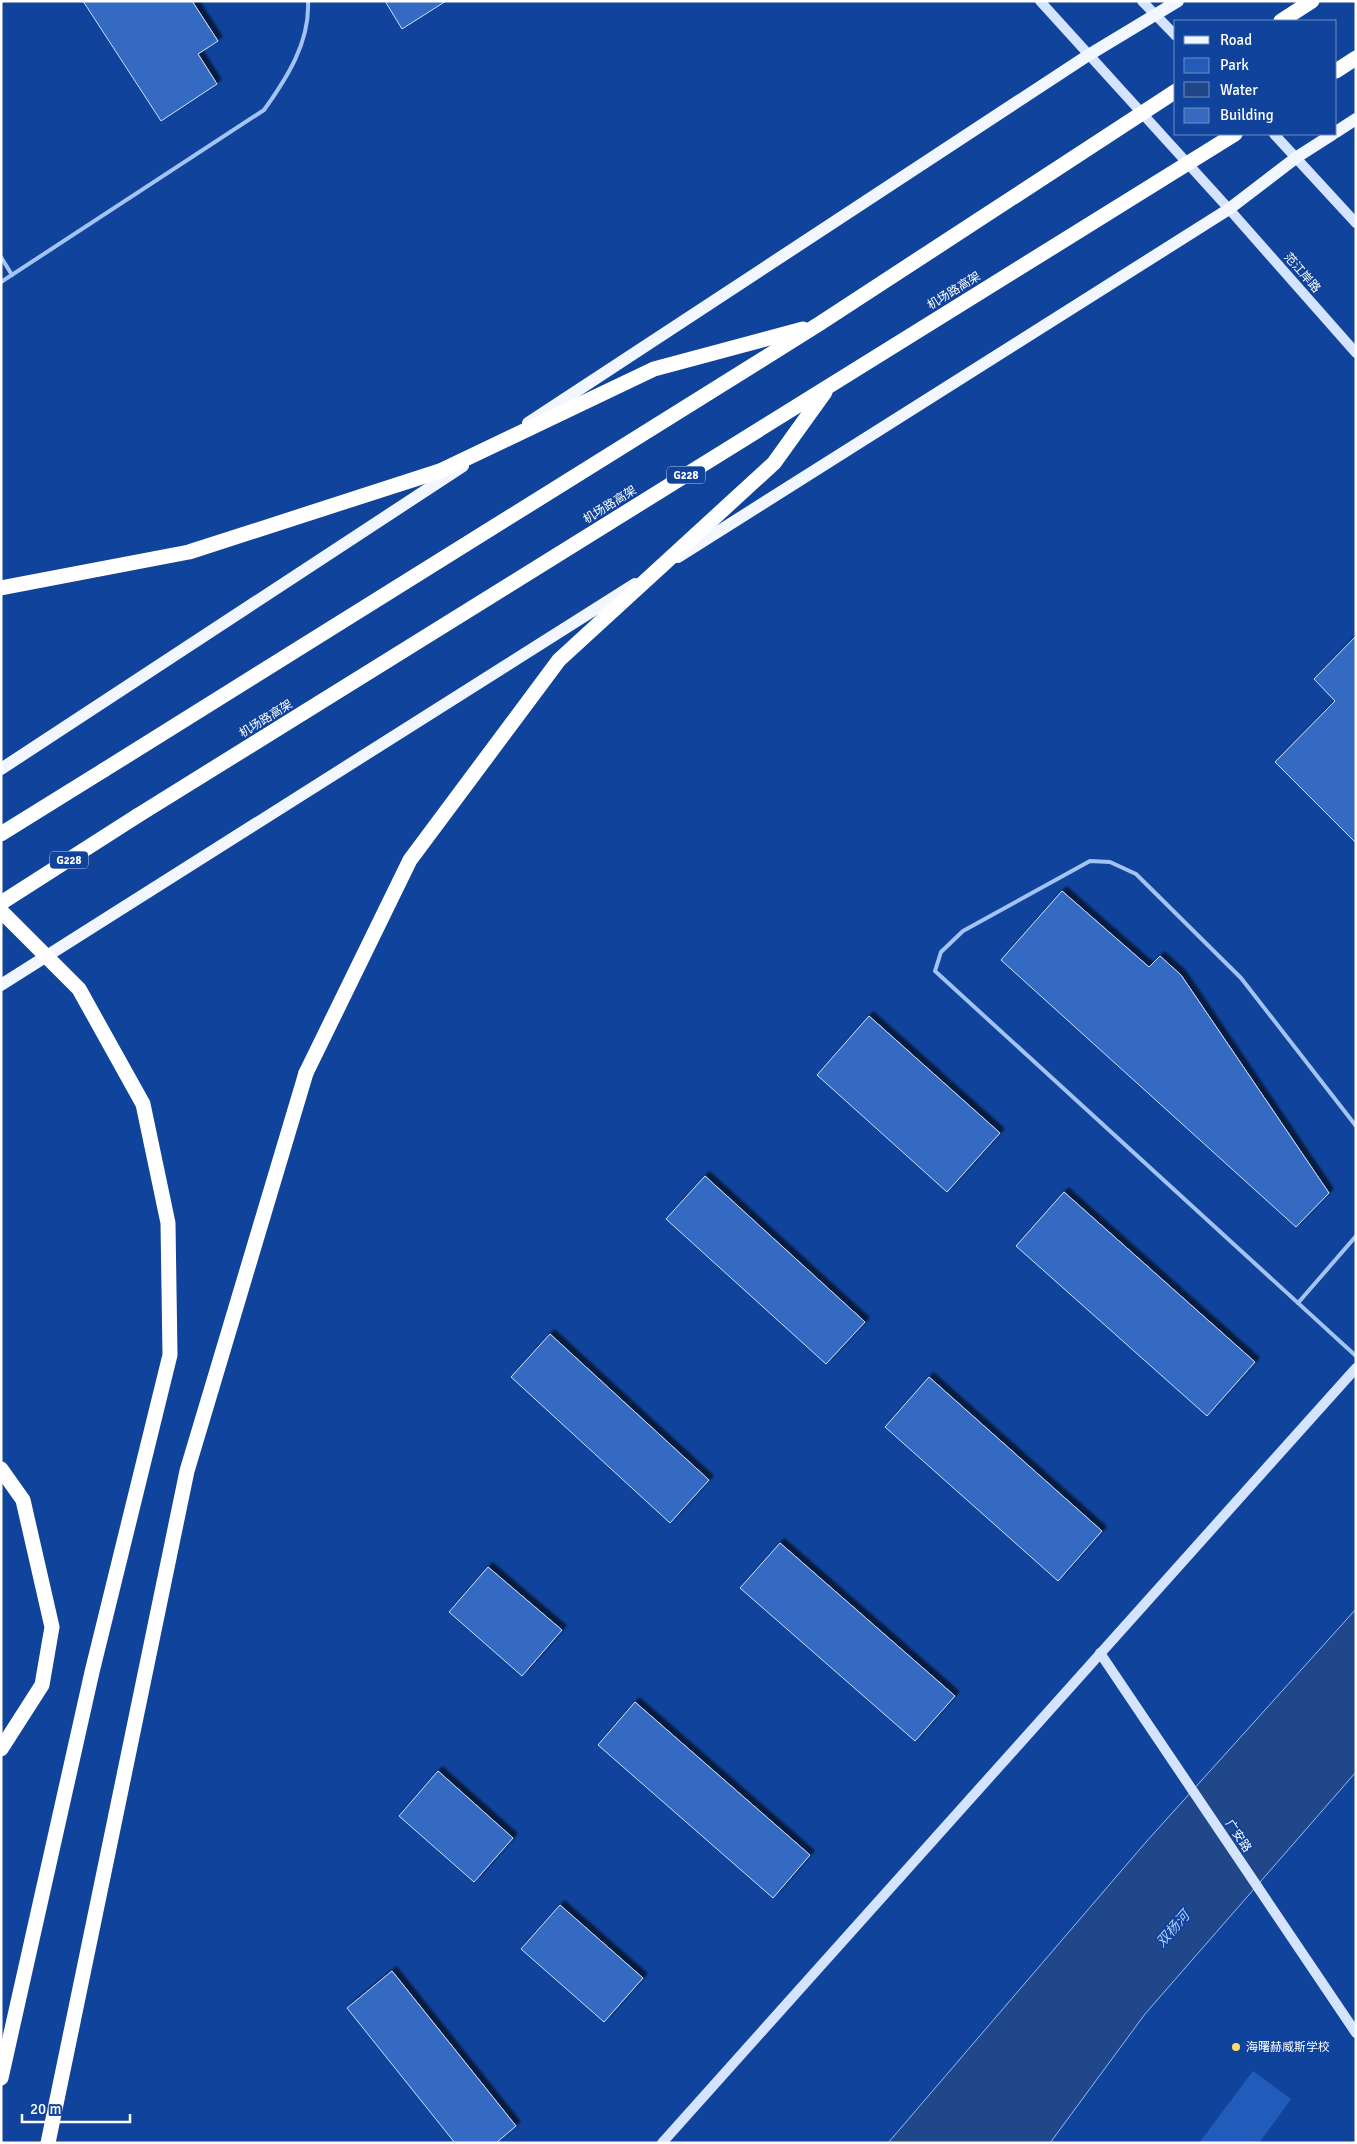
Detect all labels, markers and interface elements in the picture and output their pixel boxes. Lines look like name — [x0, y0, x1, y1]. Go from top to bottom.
legend — [1174, 20, 1337, 135]
text: Road — [1220, 31, 1252, 49]
text: Park — [1220, 56, 1249, 74]
text: Water — [1220, 81, 1258, 99]
text: Building — [1220, 106, 1274, 124]
street label: 范江岸路 — [1281, 250, 1323, 296]
street label: 机场路高架 — [925, 269, 983, 313]
road number: G228 — [667, 466, 705, 484]
street label: 机场路高架 — [581, 483, 639, 527]
street label: 机场路高架 — [237, 697, 295, 741]
road number: G228 — [50, 852, 88, 868]
street label: 广安路 — [1222, 1817, 1254, 1855]
water label: 双杨河 — [1153, 1905, 1195, 1950]
place label: 海曙赫威斯学校 — [1246, 2040, 1330, 2055]
marker: 海曙赫威斯学校 — [1230, 2041, 1242, 2053]
scale bar — [22, 2092, 130, 2124]
text: 20 m — [30, 2100, 61, 2118]

